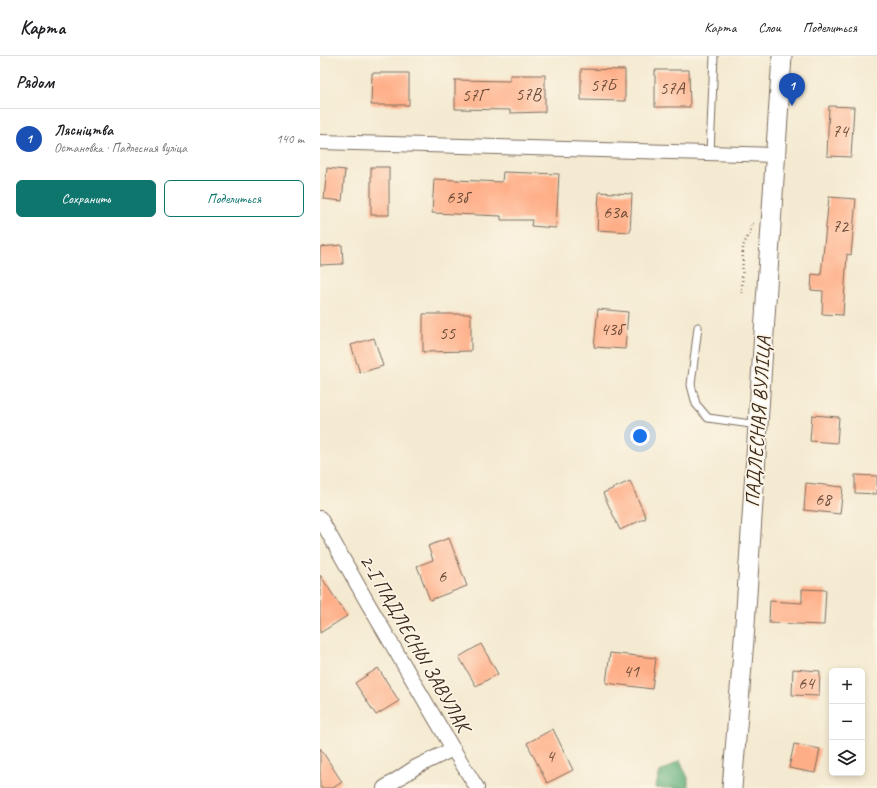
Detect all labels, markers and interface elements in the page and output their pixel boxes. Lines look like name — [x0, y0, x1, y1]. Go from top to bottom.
text: Карта — [20, 16, 65, 40]
text: Карта — [704, 19, 736, 36]
text: Слои — [758, 19, 781, 36]
text: Поделиться — [803, 19, 857, 36]
text: Рядом — [16, 72, 54, 93]
pin: 1 — [779, 73, 805, 106]
house number: 57Б — [590, 74, 619, 96]
house number: 57А — [659, 77, 686, 99]
house number: 57В — [515, 83, 542, 105]
house number: 57Г — [462, 84, 490, 106]
house number: 74 — [832, 120, 850, 142]
text: Лясніцтва — [54, 121, 113, 140]
text: 1 — [26, 131, 32, 147]
text: 140 m — [276, 131, 304, 147]
text: Остановка · Падлесная вуліца — [54, 140, 187, 156]
button: Сохранить — [16, 180, 156, 217]
button: Поделиться — [164, 180, 304, 217]
house number: 63б — [446, 186, 472, 208]
house number: 63а — [603, 201, 628, 223]
house number: 72 — [832, 215, 850, 237]
house number: 43б — [600, 318, 626, 340]
house number: 55 — [439, 322, 456, 344]
street label: ПАДЛЕСНАЯ ВУЛІЦА — [740, 335, 776, 508]
your location — [630, 426, 650, 446]
house number: 68 — [815, 488, 833, 510]
street label: 2-І ПАДЛЕСНЫ ЗАВУЛАК — [354, 550, 478, 740]
house number: 6 — [438, 565, 447, 587]
house number: 41 — [623, 660, 640, 682]
map controls — [829, 668, 865, 776]
button: + — [829, 668, 865, 704]
house number: 64 — [798, 672, 816, 694]
button: − — [829, 704, 865, 740]
button: layers — [829, 740, 865, 776]
house number: 4 — [546, 745, 556, 767]

